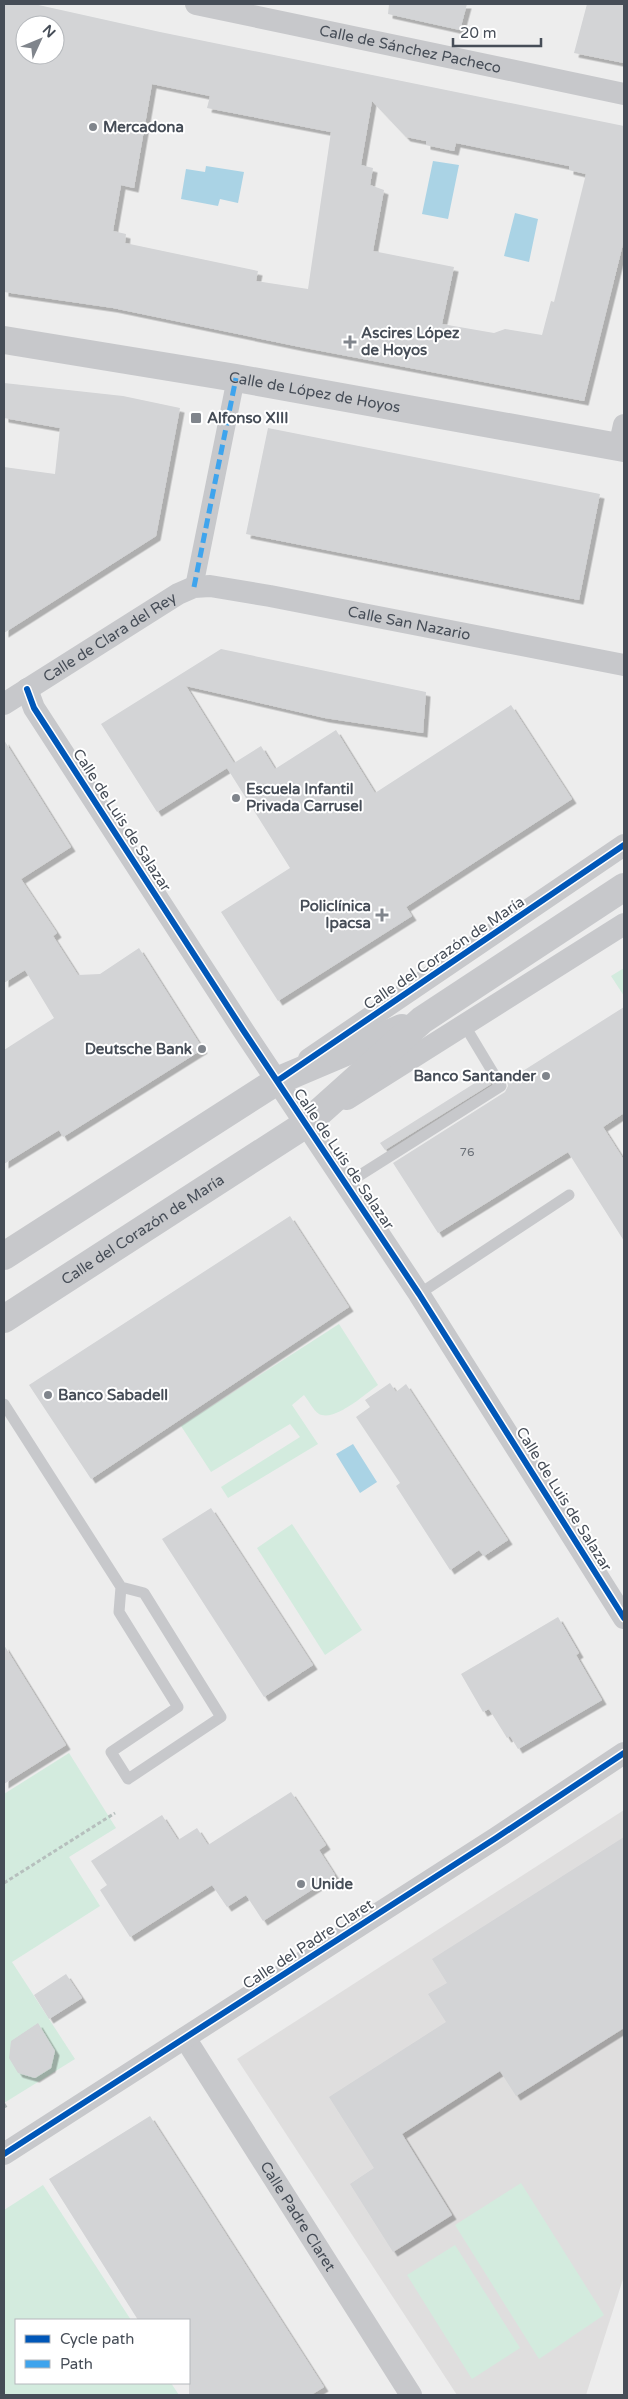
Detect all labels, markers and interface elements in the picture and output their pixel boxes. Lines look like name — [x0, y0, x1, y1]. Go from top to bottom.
north arrow — [15, 15, 65, 65]
scale bar — [453, 15, 540, 47]
text: N — [39, 21, 59, 41]
street label: Calle de Sánchez Pacheco — [318, 21, 503, 77]
text: 20 m — [460, 24, 497, 42]
place label: Mercadona — [103, 118, 184, 136]
marker: Mercadona — [87, 121, 99, 133]
place label: Ascires López de Hoyos — [361, 324, 460, 360]
marker: Ascires López de Hoyos — [343, 335, 357, 349]
street label: Calle de López de Hoyos — [228, 368, 402, 416]
place label: Alfonso XIII — [207, 409, 289, 427]
marker: Alfonso XIII — [189, 411, 203, 425]
street label: Calle de Clara del Rey — [40, 588, 180, 686]
street label: Calle San Nazario — [346, 602, 472, 644]
street label: Calle de Luis de Salazar — [69, 745, 175, 895]
place label: Escuela Infantil Privada Carrusel — [246, 780, 362, 815]
marker: Escuela Infantil Privada Carrusel — [230, 792, 242, 804]
street label: Calle del Corazón de María — [360, 892, 528, 1014]
place label: Policlínica Ipacsa — [300, 897, 371, 933]
marker: Policlínica Ipacsa — [375, 908, 389, 922]
place label: Deutsche Bank — [85, 1040, 192, 1058]
marker: Deutsche Bank — [196, 1043, 208, 1055]
place label: Banco Santander — [413, 1067, 536, 1085]
marker: Banco Santander — [540, 1070, 552, 1082]
street label: Calle de Luis de Salazar — [290, 1085, 398, 1233]
house number: 76 — [459, 1145, 475, 1159]
street label: Calle del Corazón de María — [58, 1170, 227, 1289]
place label: Banco Sabadell — [58, 1386, 168, 1404]
marker: Banco Sabadell — [42, 1389, 54, 1401]
street label: Calle de Luis de Salazar — [512, 1424, 616, 1575]
place label: Unide — [311, 1875, 353, 1893]
marker: Unide — [295, 1878, 307, 1890]
street label: Calle del Padre Claret — [239, 1895, 377, 1993]
street label: Calle Padre Claret — [256, 2158, 339, 2275]
legend — [15, 2319, 190, 2384]
text: Cycle path — [60, 2330, 134, 2348]
text: Path — [60, 2355, 93, 2373]

